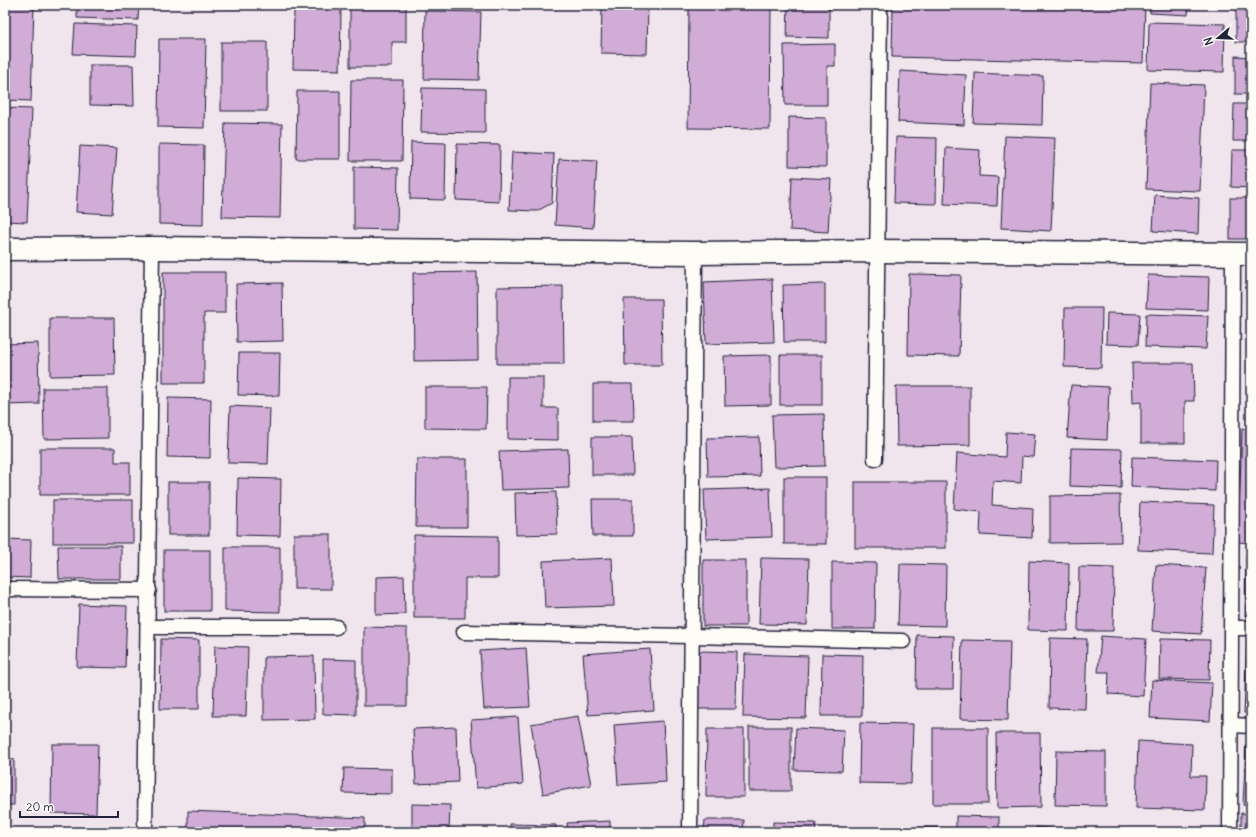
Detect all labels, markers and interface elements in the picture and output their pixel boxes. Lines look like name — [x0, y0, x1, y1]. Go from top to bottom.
north arrow — [1198, 18, 1238, 58]
text: N — [1201, 35, 1216, 47]
scale bar — [20, 793, 118, 819]
text: 20 m — [26, 799, 54, 814]

